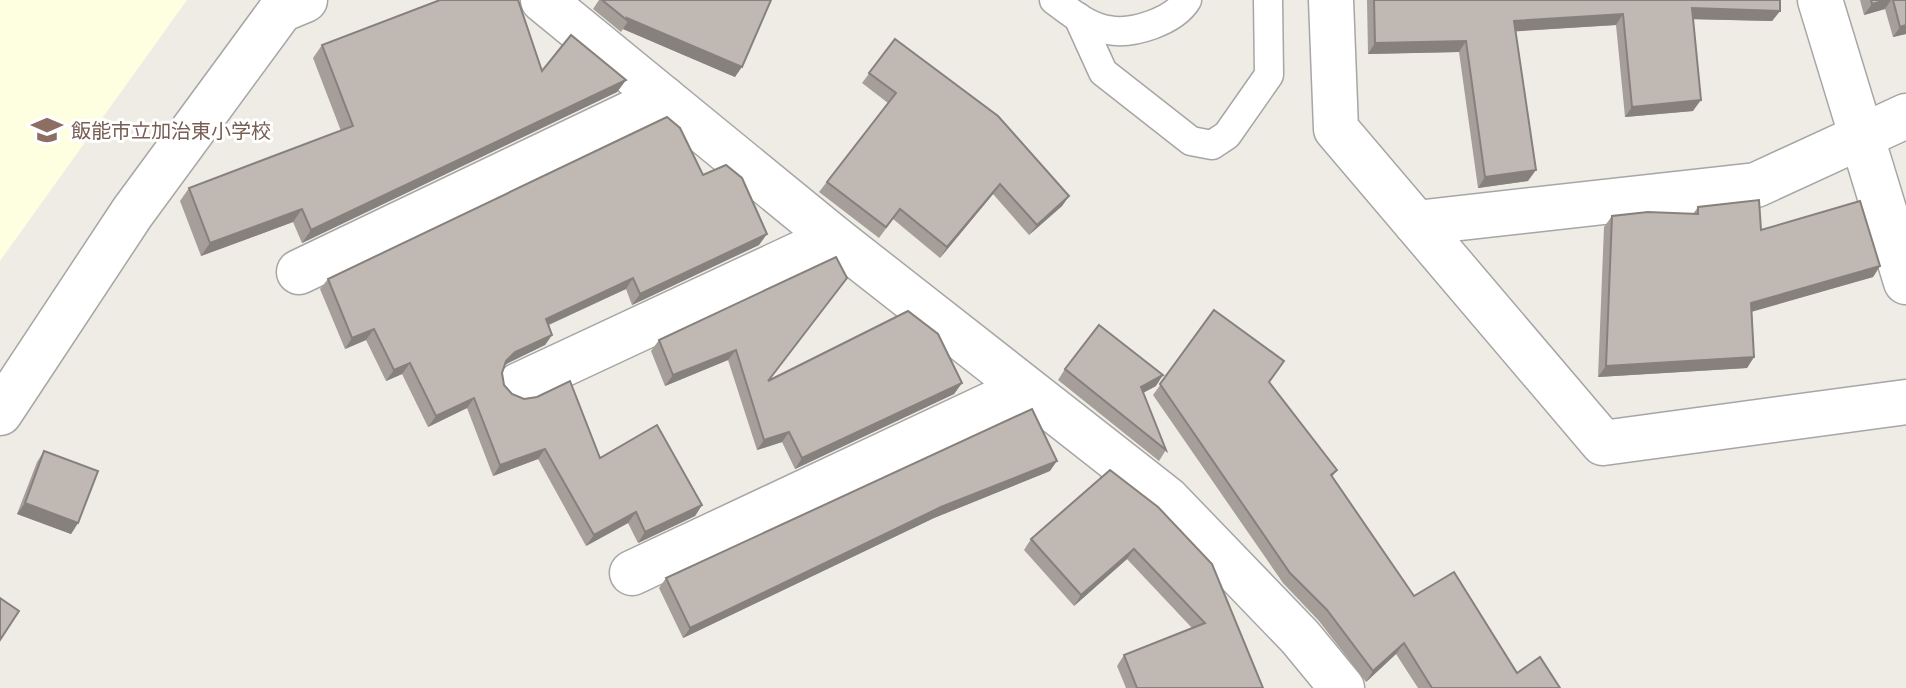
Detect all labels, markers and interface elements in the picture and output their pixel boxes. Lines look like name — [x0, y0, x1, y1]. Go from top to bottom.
school or university icon: 飯能市立加治東小学校 — [30, 113, 64, 147]
place label: 飯能市立加治東小学校 — [71, 118, 271, 143]

